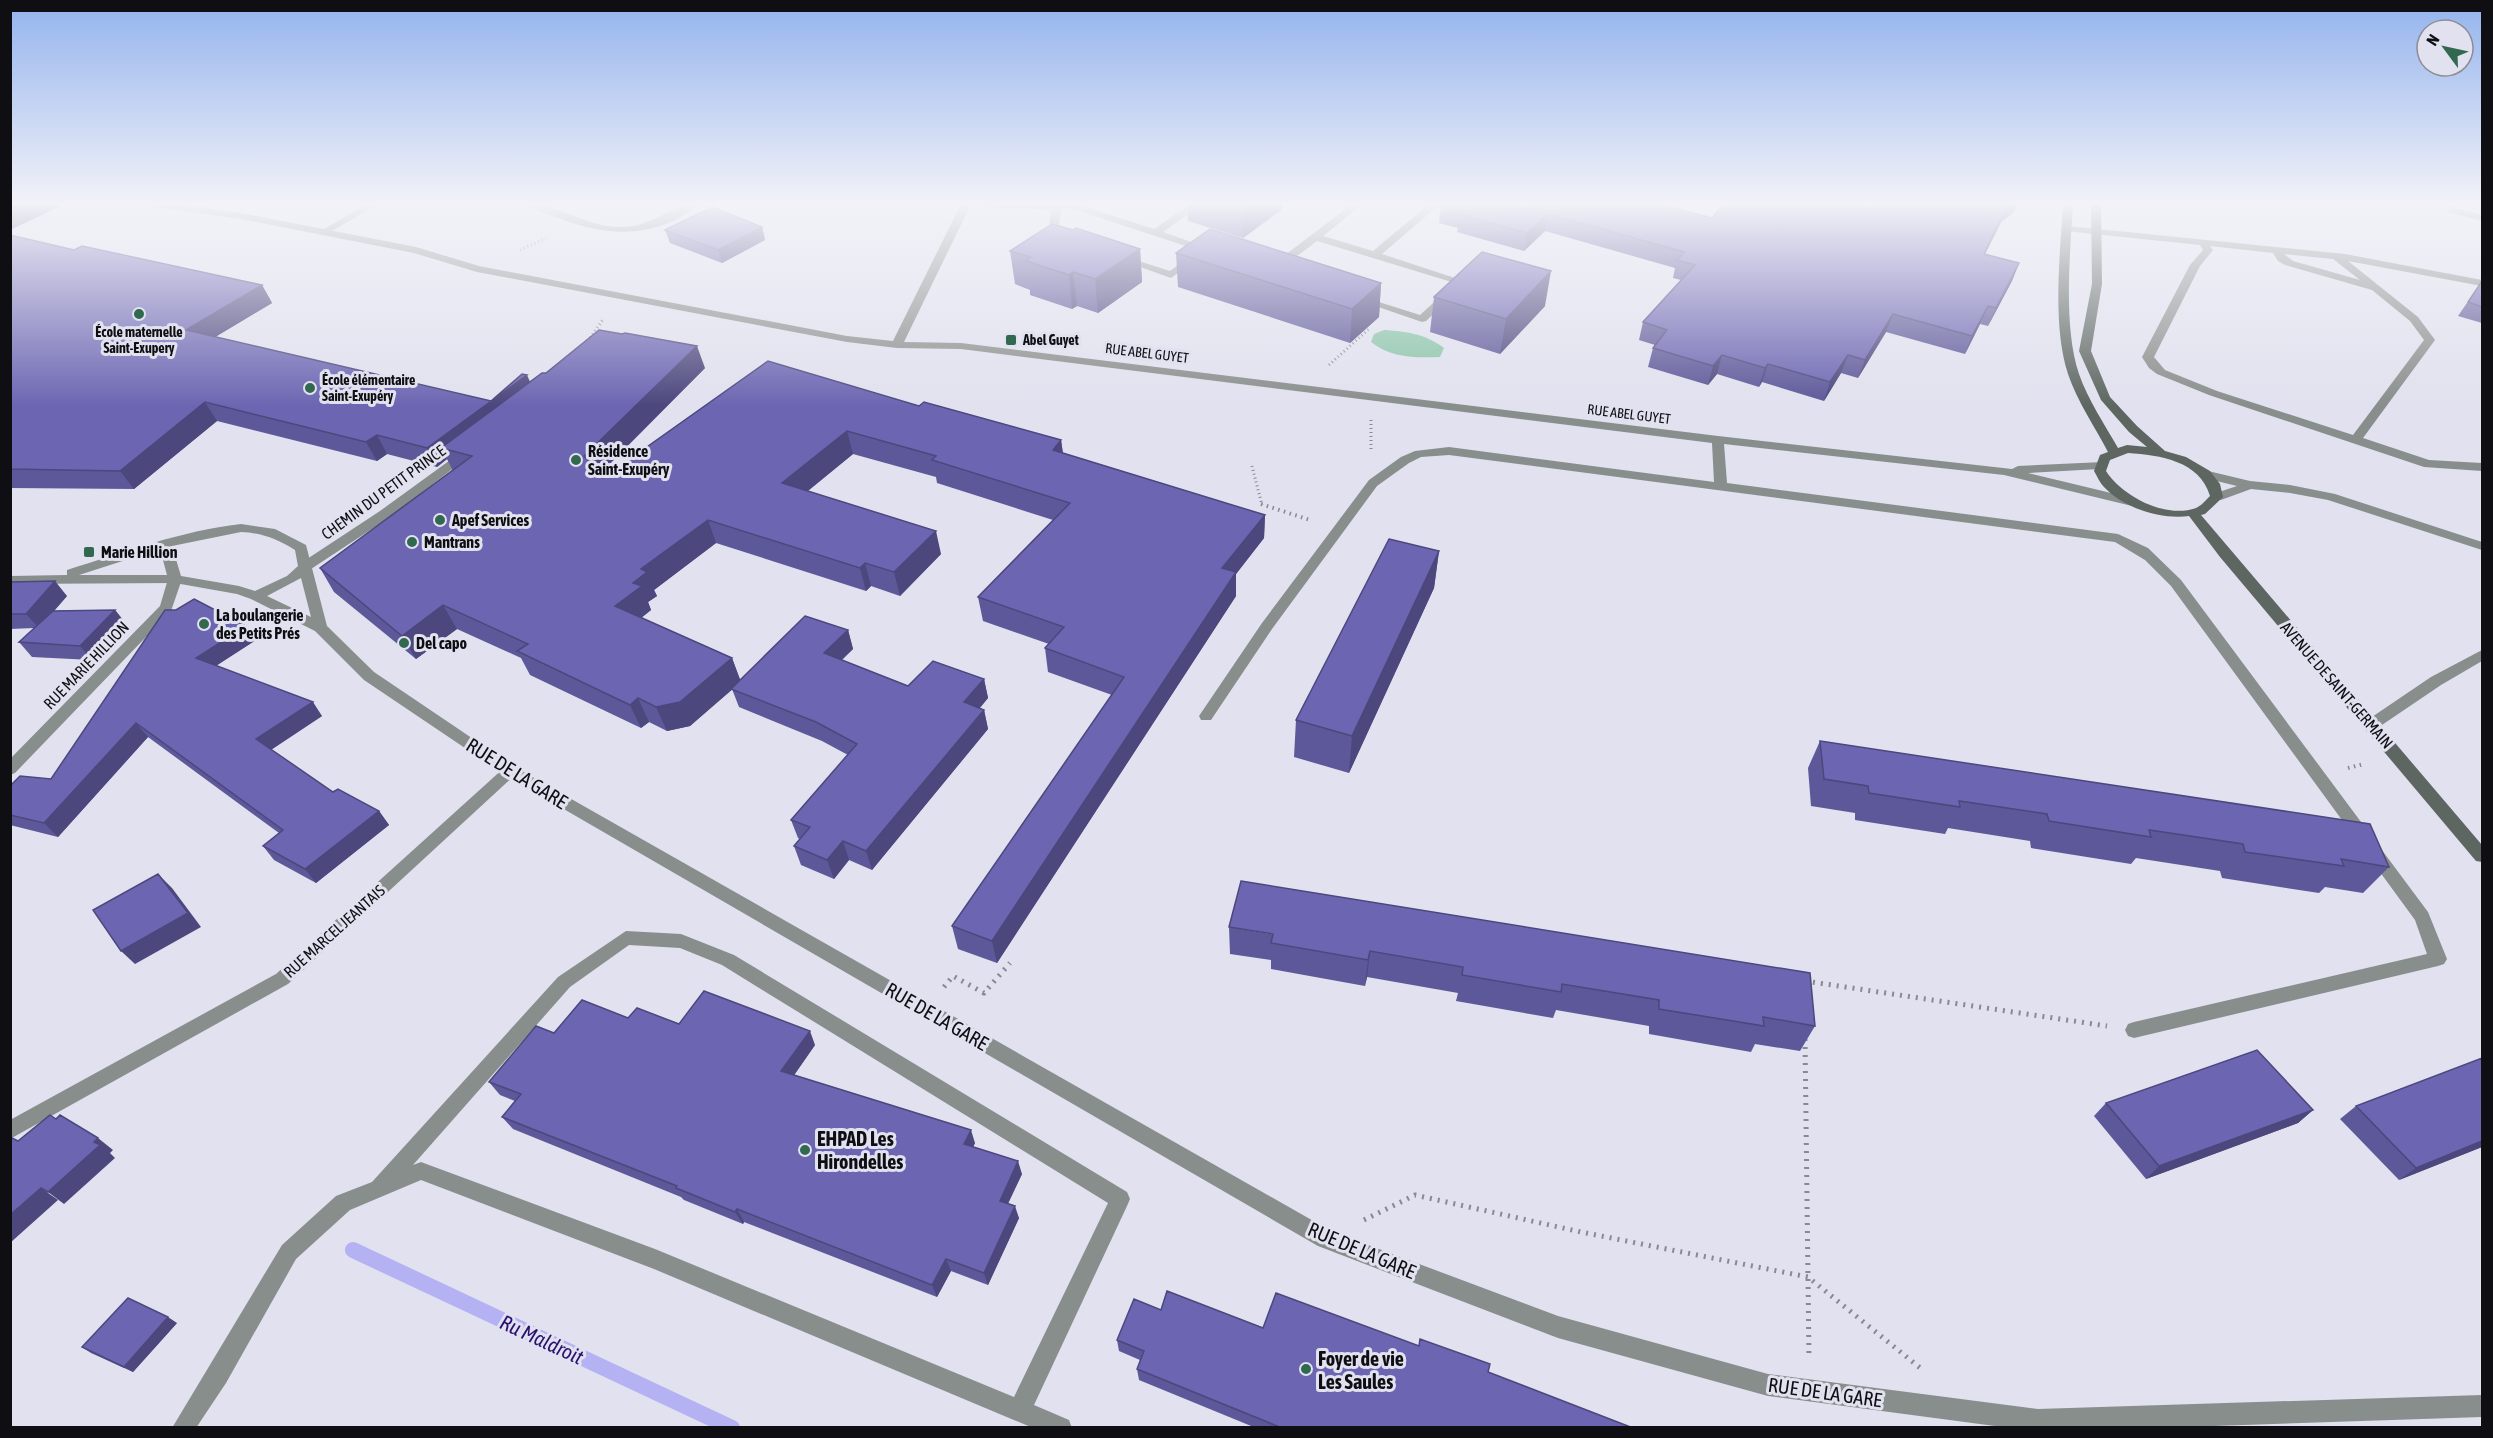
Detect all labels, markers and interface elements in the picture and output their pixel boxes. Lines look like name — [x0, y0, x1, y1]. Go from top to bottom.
north arrow — [2415, 18, 2475, 78]
text: N — [2422, 31, 2443, 49]
marker: École maternelle Saint-Exupery — [132, 307, 146, 321]
place label: École maternelle Saint-Exupery — [95, 324, 183, 356]
place label: Abel Guyet — [1022, 332, 1079, 348]
marker: Abel Guyet — [1004, 333, 1018, 347]
street label: RUE ABEL GUYET — [1104, 340, 1190, 366]
place label: École élémentaire Saint-Exupéry — [322, 372, 415, 404]
marker: École élémentaire Saint-Exupéry — [303, 381, 317, 395]
street label: RUE ABEL GUYET — [1586, 401, 1672, 427]
street label: CHEMIN DU PETIT PRINCE — [318, 441, 449, 543]
place label: Résidence Saint-Exupéry — [588, 442, 670, 478]
marker: Résidence Saint-Exupéry — [569, 453, 583, 467]
place label: Apef Services — [451, 511, 529, 529]
marker: Apef Services — [433, 513, 447, 527]
place label: Mantrans — [424, 533, 480, 551]
marker: Mantrans — [405, 535, 419, 549]
place label: Marie Hillion — [101, 543, 178, 561]
marker: Marie Hillion — [82, 545, 96, 559]
place label: La boulangerie des Petits Prés — [216, 606, 304, 642]
street label: RUE MARIE HILLION — [40, 617, 132, 713]
marker: La boulangerie des Petits Prés — [197, 617, 211, 631]
street label: AVENUE DE SAINT-GERMAIN — [2277, 618, 2397, 752]
place label: Del capo — [416, 634, 468, 652]
marker: Del capo — [397, 636, 411, 650]
street label: RUE DE LA GARE — [462, 733, 572, 813]
street label: RUE MARCEL JEANTAIS — [280, 881, 388, 981]
street label: RUE DE LA GARE — [882, 977, 993, 1055]
place label: EHPAD Les Hirondelles — [817, 1127, 903, 1173]
marker: EHPAD Les Hirondelles — [798, 1143, 812, 1157]
street label: RUE DE LA GARE — [1305, 1217, 1420, 1283]
water label: Ru Maldroit — [497, 1309, 587, 1369]
place label: Foyer de vie Les Saules — [1318, 1347, 1404, 1393]
marker: Foyer de vie Les Saules — [1299, 1362, 1313, 1376]
street label: RUE DE LA GARE — [1767, 1373, 1884, 1411]

